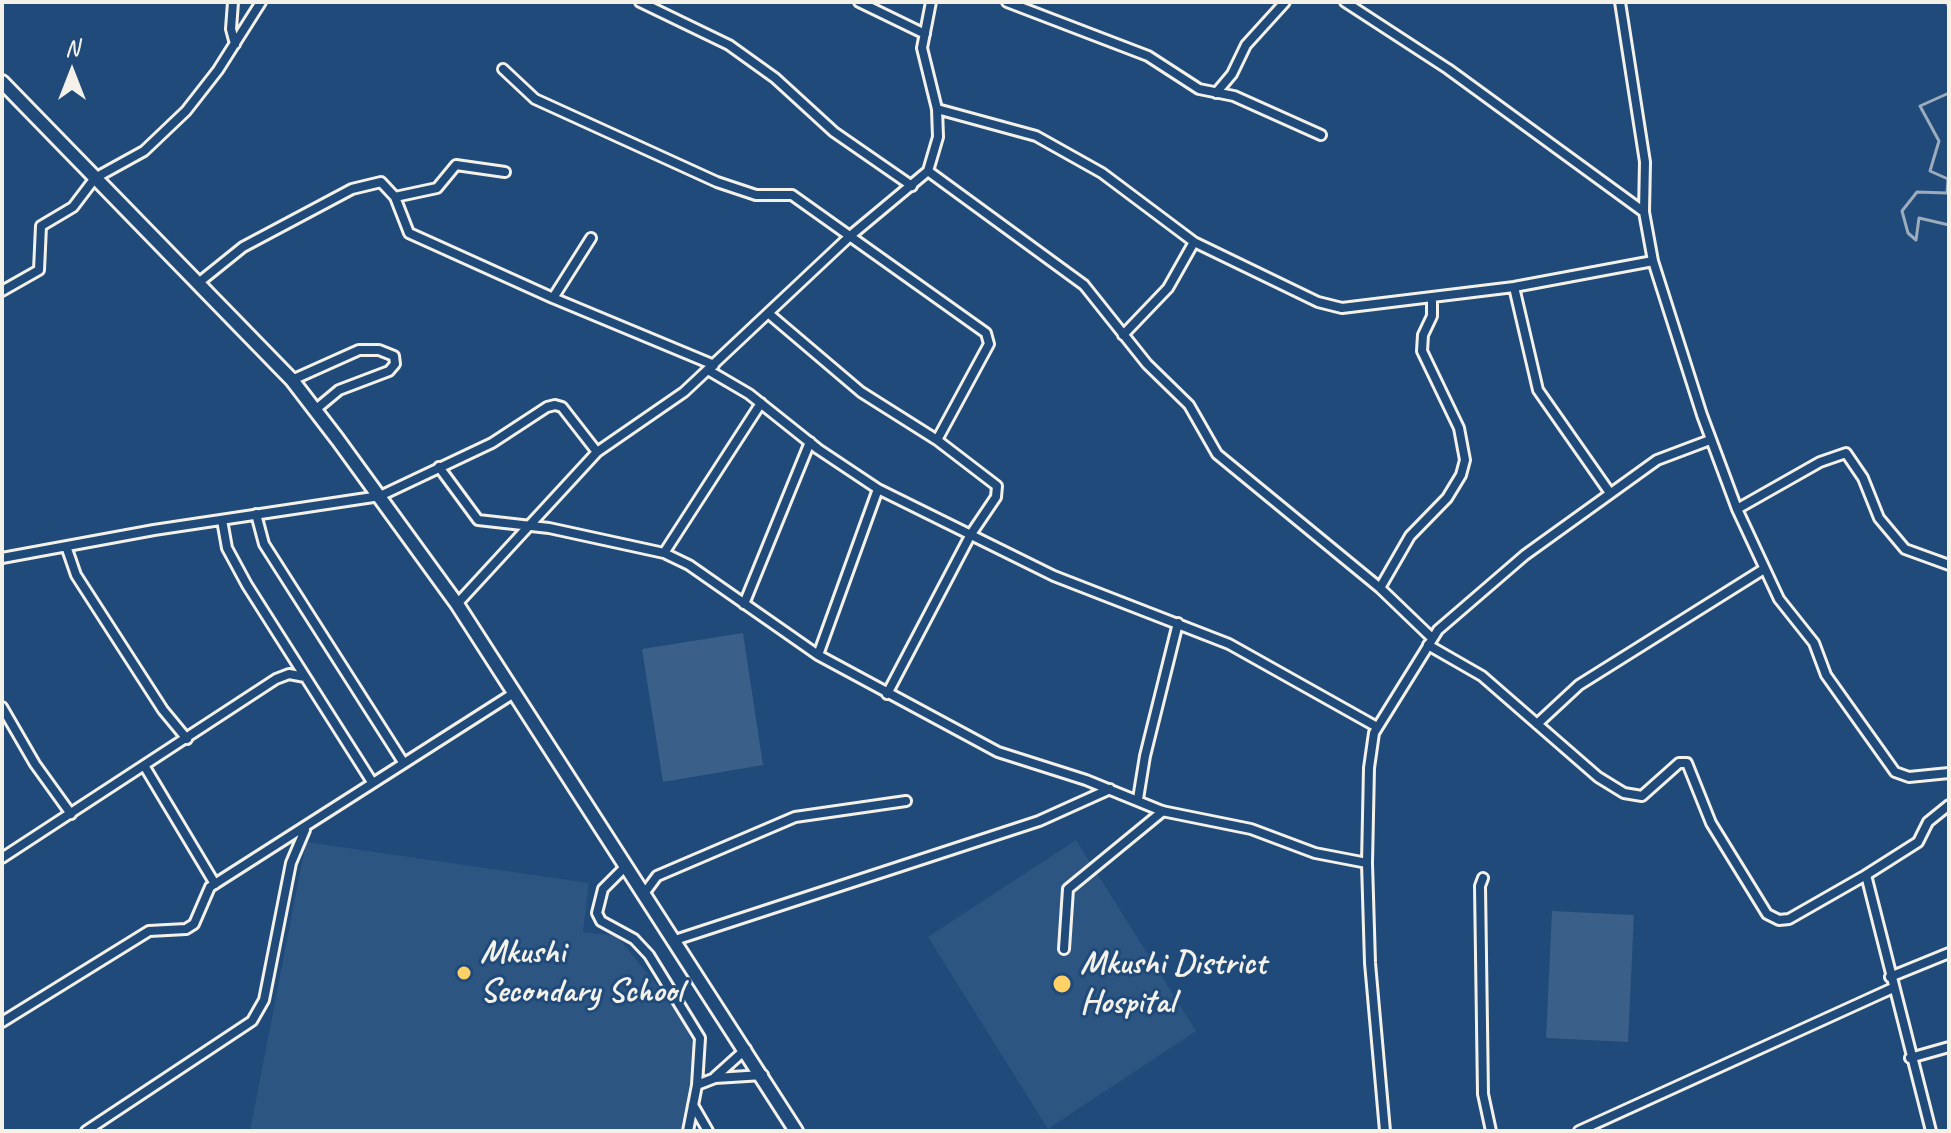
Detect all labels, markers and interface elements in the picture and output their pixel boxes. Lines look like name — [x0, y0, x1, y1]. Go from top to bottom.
north arrow — [32, 32, 112, 112]
text: N — [65, 34, 79, 62]
place label: Mkushi Secondary School — [480, 933, 683, 1012]
place label: Mkushi District Hospital — [1080, 944, 1266, 1024]
marker: Mkushi Secondary School — [455, 964, 473, 982]
marker: Mkushi District Hospital — [1051, 973, 1073, 995]

